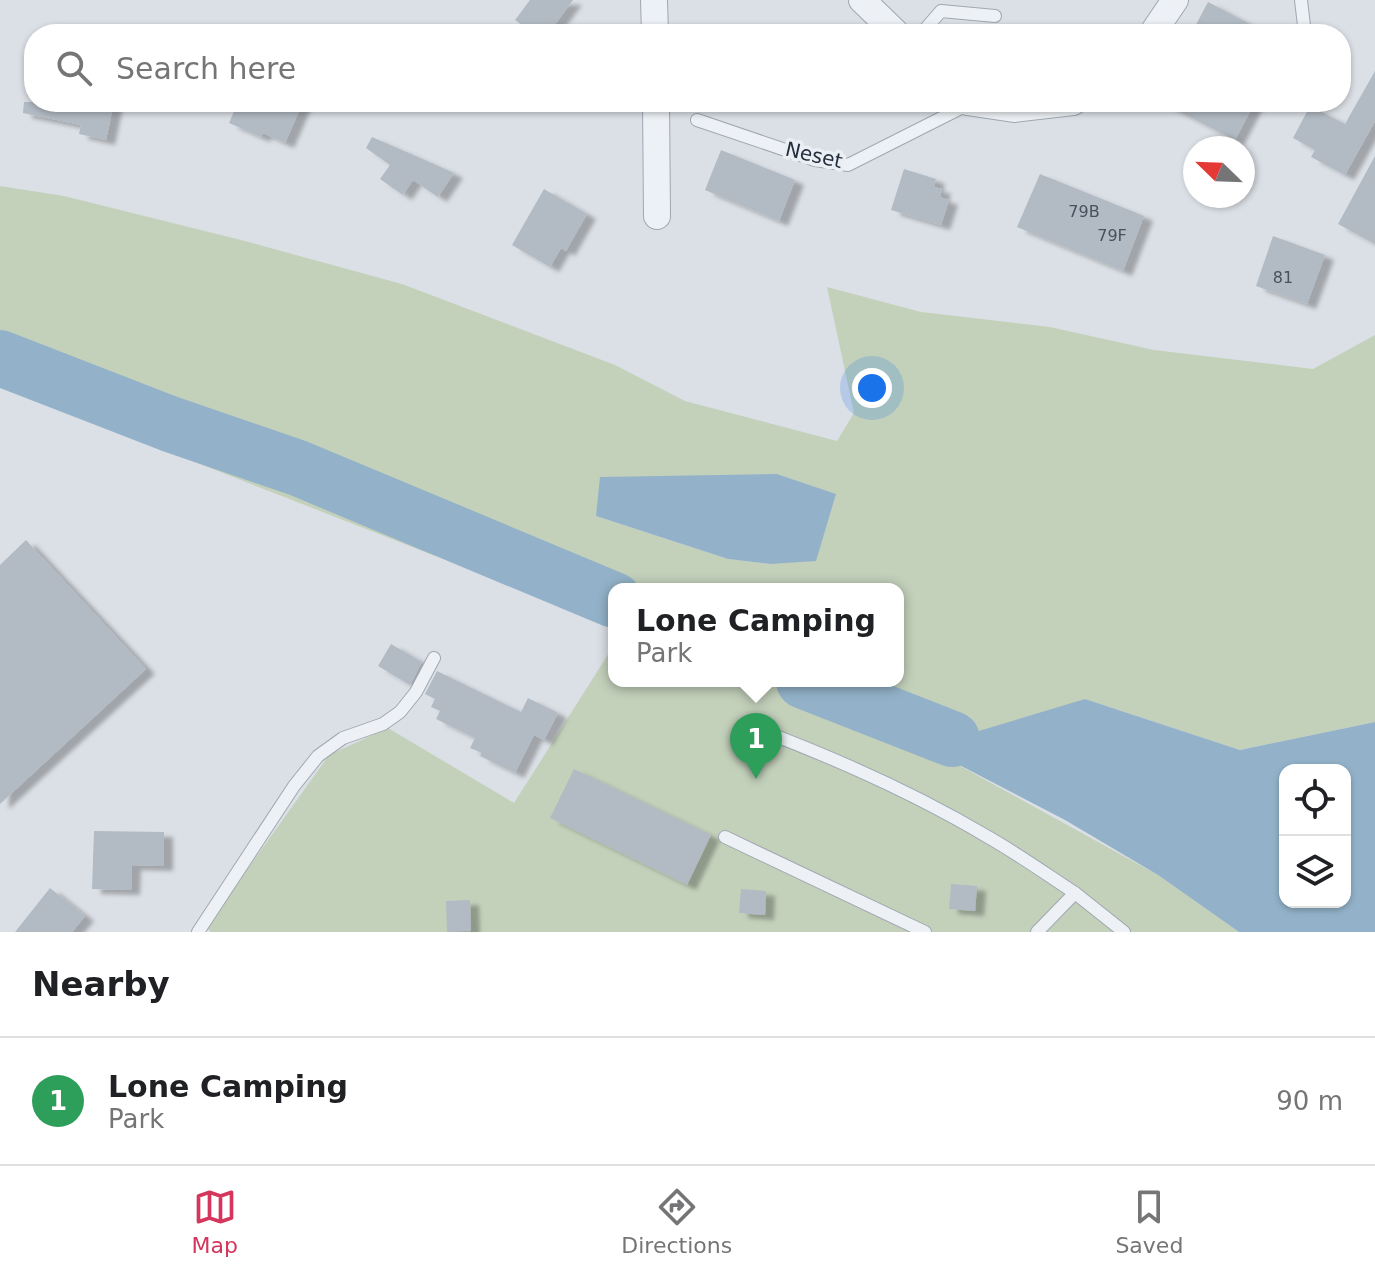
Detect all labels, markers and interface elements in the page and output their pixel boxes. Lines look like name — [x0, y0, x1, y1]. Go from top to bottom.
search box — [24, 24, 1351, 112]
icon: search — [52, 46, 96, 90]
text: Search here — [116, 51, 296, 86]
north arrow — [1183, 136, 1255, 208]
street label: Neset — [783, 137, 845, 173]
house number: 79B — [1068, 202, 1100, 221]
house number: 79F — [1097, 226, 1127, 245]
house number: 81 — [1273, 268, 1293, 287]
your location — [852, 368, 892, 408]
popup — [608, 583, 904, 687]
text: Lone Camping — [636, 603, 876, 638]
text: Park — [636, 638, 692, 668]
pin: 1 — [730, 713, 782, 779]
map controls — [1279, 764, 1351, 908]
button: locate — [1279, 764, 1351, 836]
button: layers — [1279, 836, 1351, 908]
text: Nearby — [32, 964, 170, 1004]
text: Lone Camping — [108, 1069, 348, 1104]
text: 1 — [49, 1086, 67, 1116]
text: 90 m — [1276, 1086, 1343, 1116]
text: Park — [108, 1104, 164, 1134]
tab: Map — [192, 1185, 238, 1258]
tab: Directions — [621, 1185, 732, 1258]
tab: Saved — [1115, 1185, 1183, 1258]

